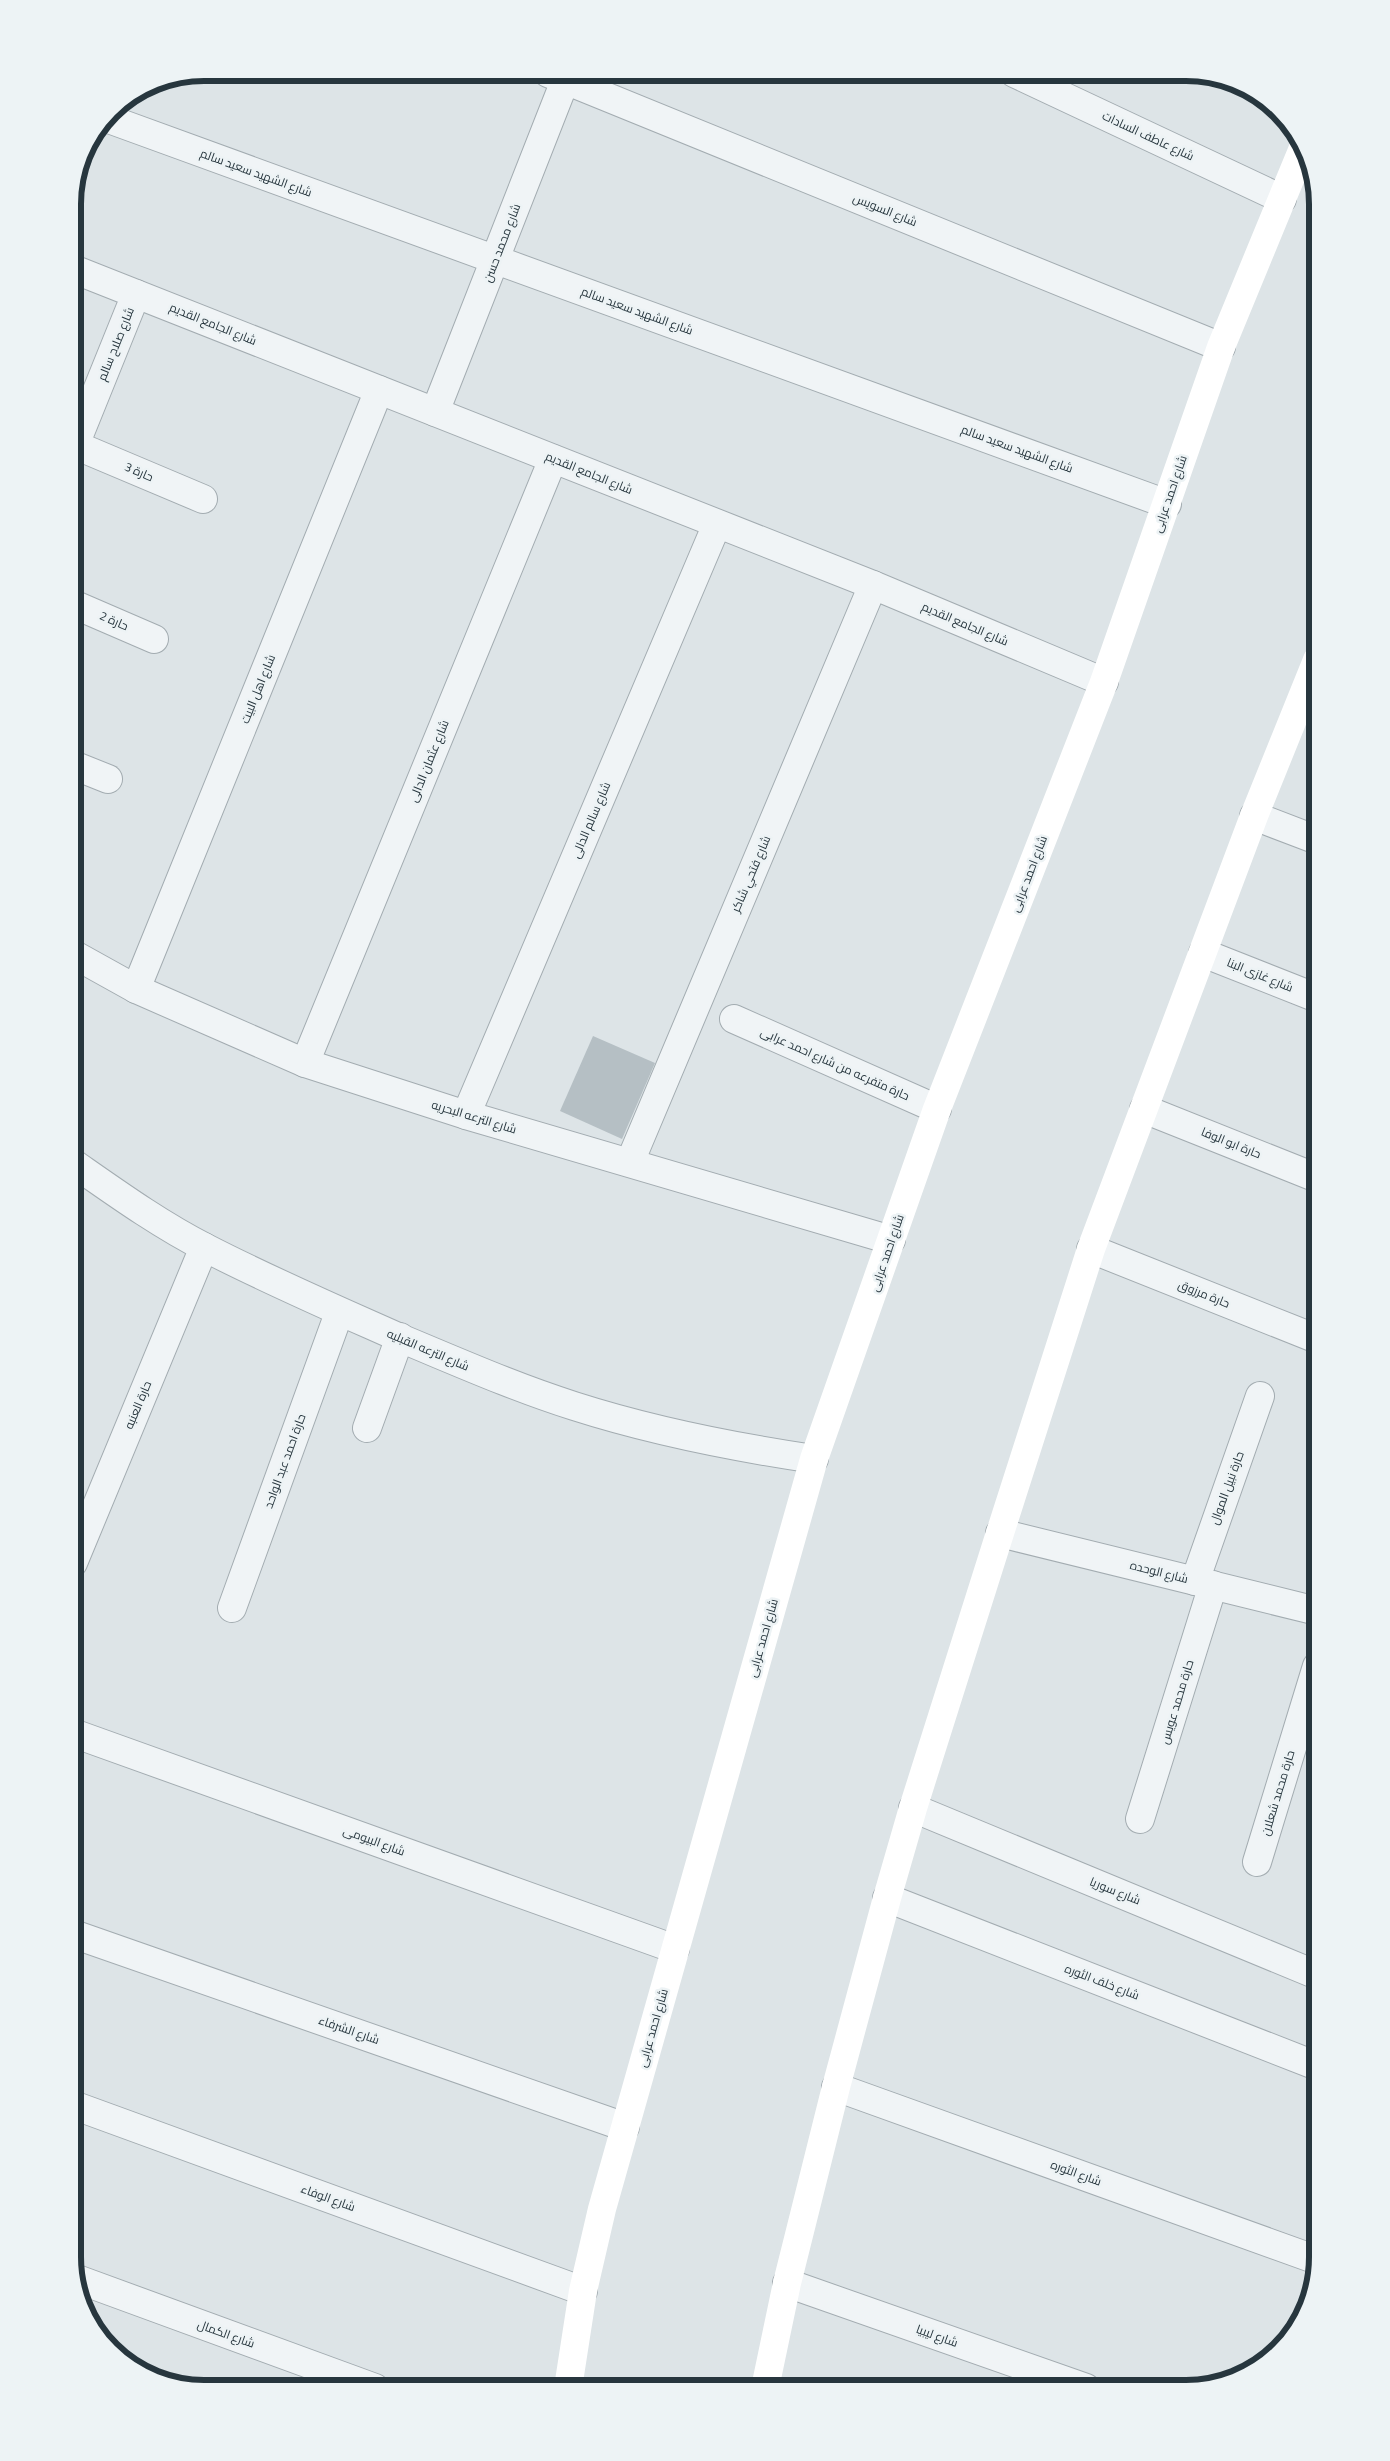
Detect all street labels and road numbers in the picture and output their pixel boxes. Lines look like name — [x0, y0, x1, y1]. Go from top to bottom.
street label: شارع عاطف السادات — [1099, 106, 1197, 165]
street label: شارع الشهيد سعيد سالم — [197, 143, 315, 202]
street label: شارع السويس — [850, 188, 920, 231]
street label: شارع محمد حسن — [478, 201, 525, 285]
street label: شارع الشهيد سعيد سالم — [578, 281, 696, 340]
street label: شارع الجامع القديم — [167, 297, 260, 350]
street label: شارع صلاح سالم — [92, 304, 139, 384]
street label: شارع الشهيد سعيد سالم — [958, 419, 1076, 478]
street label: شارع الجامع القديم — [543, 446, 636, 499]
street label: شارع احمد عرابى — [1147, 453, 1192, 535]
street label: حارة 3 — [122, 457, 157, 486]
street label: شارع الجامع القديم — [919, 597, 1012, 650]
street label: حارة 2 — [97, 606, 132, 635]
street label: شارع اهل البيت — [235, 651, 280, 726]
street label: شارع عثمان الدالى — [403, 717, 454, 805]
street label: شارع سالم الدالى — [566, 778, 615, 861]
street label: شارع فتحي شاكر — [725, 832, 776, 916]
street label: شارع احمد عرابى — [1005, 833, 1052, 915]
street label: شارع غازى البنا — [1224, 953, 1296, 997]
street label: حارة متفرعه من شارع احمد عرابى — [758, 1022, 913, 1105]
street label: شارع الترعه البحريه — [429, 1095, 519, 1139]
street label: حارة ابو الوفا — [1198, 1122, 1264, 1163]
street label: شارع احمد عرابى — [864, 1212, 909, 1294]
street label: حارة مرزوق — [1175, 1275, 1233, 1313]
street label: شارع الترعه القبليه — [384, 1324, 473, 1376]
street label: حارة العنبه — [119, 1378, 156, 1432]
street label: حارة احمد عبد الواحد — [259, 1411, 310, 1511]
street label: حارة نبيل الموال — [1204, 1448, 1249, 1527]
street label: شارع الوحده — [1128, 1555, 1190, 1588]
street label: شارع احمد عرابى — [742, 1596, 783, 1679]
street label: حارة محمد عويس — [1155, 1657, 1198, 1746]
street label: حارة محمد شعلان — [1255, 1748, 1300, 1838]
street label: شارع البيومى — [341, 1821, 408, 1861]
street label: شارع سوريا — [1087, 1872, 1144, 1909]
street label: شارع خلف الثوره — [1062, 1959, 1142, 2005]
street label: شارع احمد عرابى — [632, 1986, 673, 2069]
street label: شارع الشرفاء — [316, 2010, 382, 2049]
street label: شارع الثوره — [1048, 2155, 1104, 2191]
street label: شارع الوفاء — [298, 2179, 358, 2216]
street label: شارع الكمال — [195, 2314, 258, 2353]
street label: شارع ليبيا — [914, 2319, 961, 2352]

